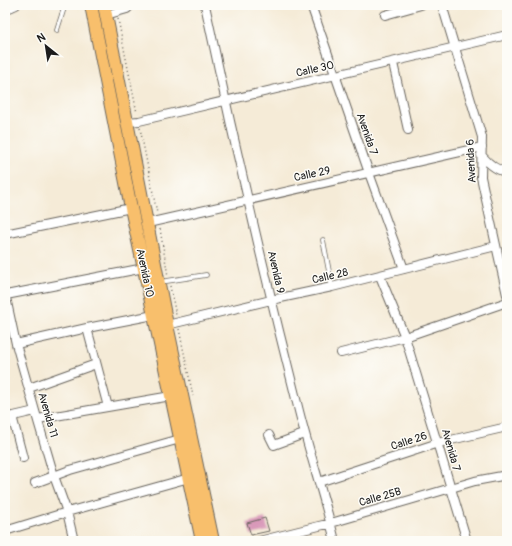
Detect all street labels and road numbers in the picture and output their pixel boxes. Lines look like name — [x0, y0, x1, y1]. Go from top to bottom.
street label: Calle 30 — [295, 58, 335, 80]
street label: Avenida 7 — [354, 111, 380, 157]
street label: Avenida 6 — [463, 139, 479, 183]
street label: Calle 29 — [293, 164, 332, 184]
street label: Avenida 10 — [133, 247, 157, 299]
street label: Avenida 9 — [265, 249, 287, 295]
street label: Calle 28 — [311, 265, 350, 286]
street label: Avenida 11 — [35, 391, 61, 439]
street label: Avenida 7 — [439, 427, 463, 473]
street label: Calle 26 — [389, 429, 429, 453]
street label: Calle 25B — [357, 485, 403, 509]

